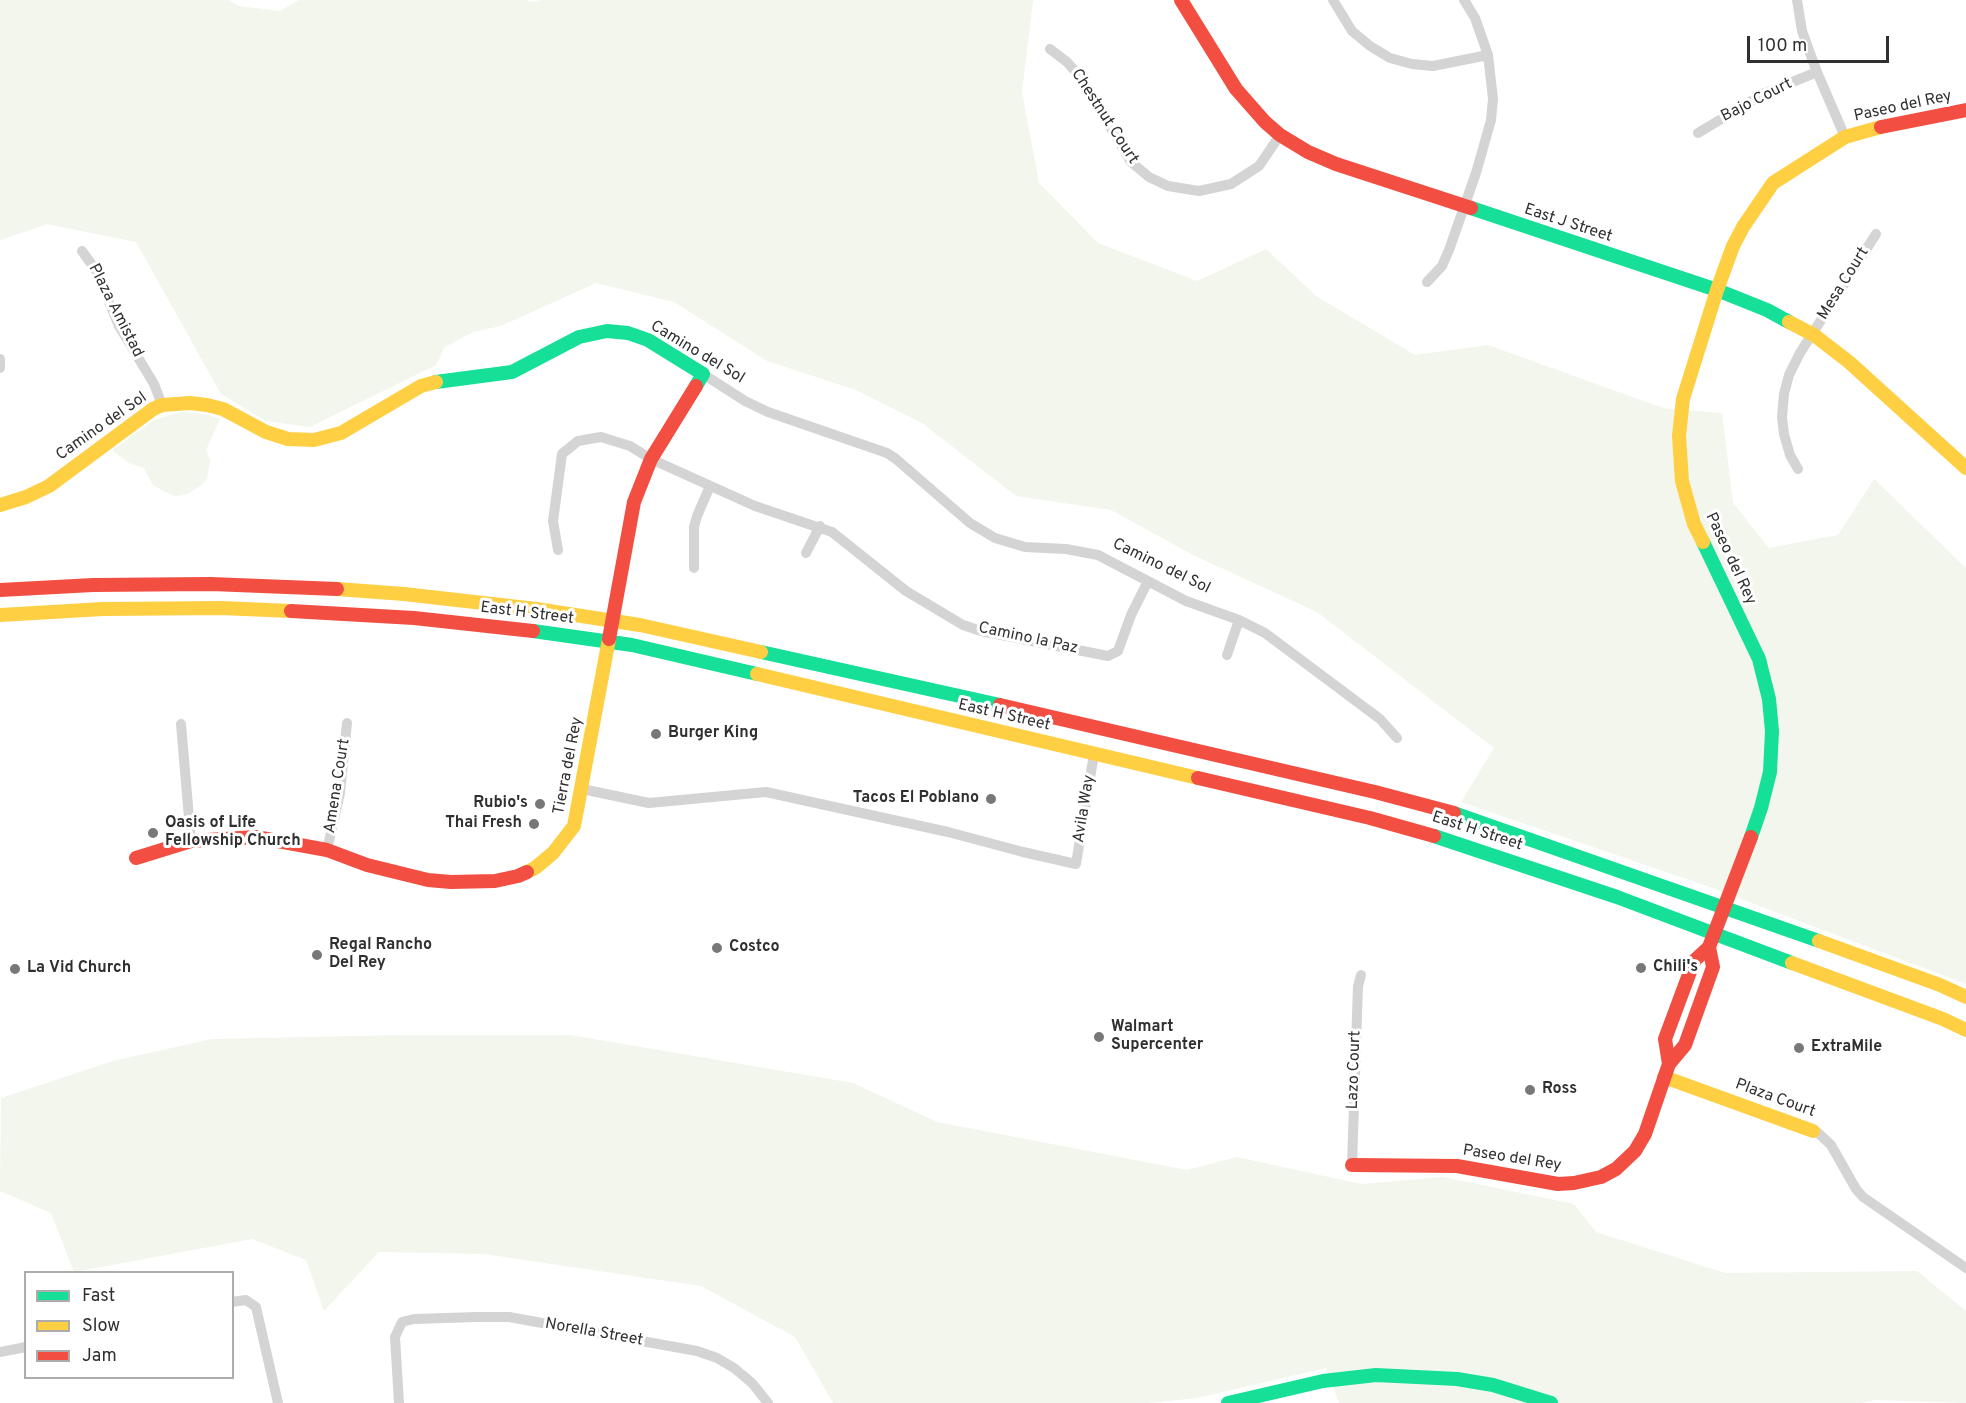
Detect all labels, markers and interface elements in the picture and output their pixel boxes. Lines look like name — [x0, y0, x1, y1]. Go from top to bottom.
scale bar — [1750, 24, 1892, 62]
text: 100 m — [1758, 35, 1807, 58]
street label: Chestnut Court — [1066, 66, 1142, 168]
street label: Bajo Court — [1718, 75, 1796, 127]
street label: Paseo del Rey — [1852, 87, 1954, 127]
street label: East J Street — [1521, 201, 1615, 247]
street label: Mesa Court — [1814, 244, 1874, 324]
street label: Plaza Amistad — [83, 261, 147, 361]
street label: Camino del Sol — [646, 317, 748, 389]
street label: Camino del Sol — [53, 389, 151, 465]
street label: Paseo del Rey — [1700, 510, 1760, 608]
street label: Camino del Sol — [1109, 535, 1213, 599]
street label: East H Street — [479, 599, 575, 629]
street label: Camino la Paz — [977, 619, 1079, 659]
street label: East H Street — [956, 696, 1052, 736]
street label: Tierra del Rey — [550, 716, 588, 816]
place label: Burger King — [668, 724, 758, 744]
marker: Burger King — [649, 727, 663, 741]
street label: Amena Court — [321, 737, 355, 835]
street label: Avila Way — [1070, 774, 1100, 844]
place label: Tacos El Poblano — [853, 789, 979, 809]
marker: Tacos El Poblano — [984, 792, 998, 806]
place label: Rubio's — [473, 794, 528, 814]
marker: Rubio's — [533, 797, 547, 811]
street label: East H Street — [1429, 808, 1525, 856]
place label: Oasis of Life Fellowship Church — [165, 814, 301, 852]
place label: Thai Fresh — [445, 814, 522, 834]
marker: Thai Fresh — [527, 817, 541, 831]
marker: Oasis of Life Fellowship Church — [146, 826, 160, 840]
place label: Regal Rancho Del Rey — [329, 936, 432, 974]
place label: Costco — [729, 938, 780, 958]
marker: Costco — [710, 941, 724, 955]
marker: Regal Rancho Del Rey — [310, 948, 324, 962]
place label: Chili's — [1653, 958, 1698, 978]
place label: La Vid Church — [27, 959, 131, 979]
marker: Chili's — [1634, 961, 1648, 975]
marker: La Vid Church — [8, 962, 22, 976]
place label: Walmart Supercenter — [1111, 1018, 1204, 1056]
marker: Walmart Supercenter — [1092, 1030, 1106, 1044]
street label: Lazo Court — [1344, 1030, 1366, 1110]
place label: ExtraMile — [1811, 1038, 1882, 1058]
marker: ExtraMile — [1792, 1041, 1806, 1055]
street label: Plaza Court — [1732, 1076, 1818, 1122]
place label: Ross — [1542, 1080, 1577, 1100]
marker: Ross — [1523, 1083, 1537, 1097]
street label: Paseo del Rey — [1461, 1142, 1563, 1176]
legend — [24, 1271, 234, 1379]
text: Fast — [82, 1285, 115, 1308]
text: Slow — [82, 1315, 120, 1338]
street label: Norella Street — [543, 1315, 645, 1351]
text: Jam — [82, 1345, 117, 1368]

